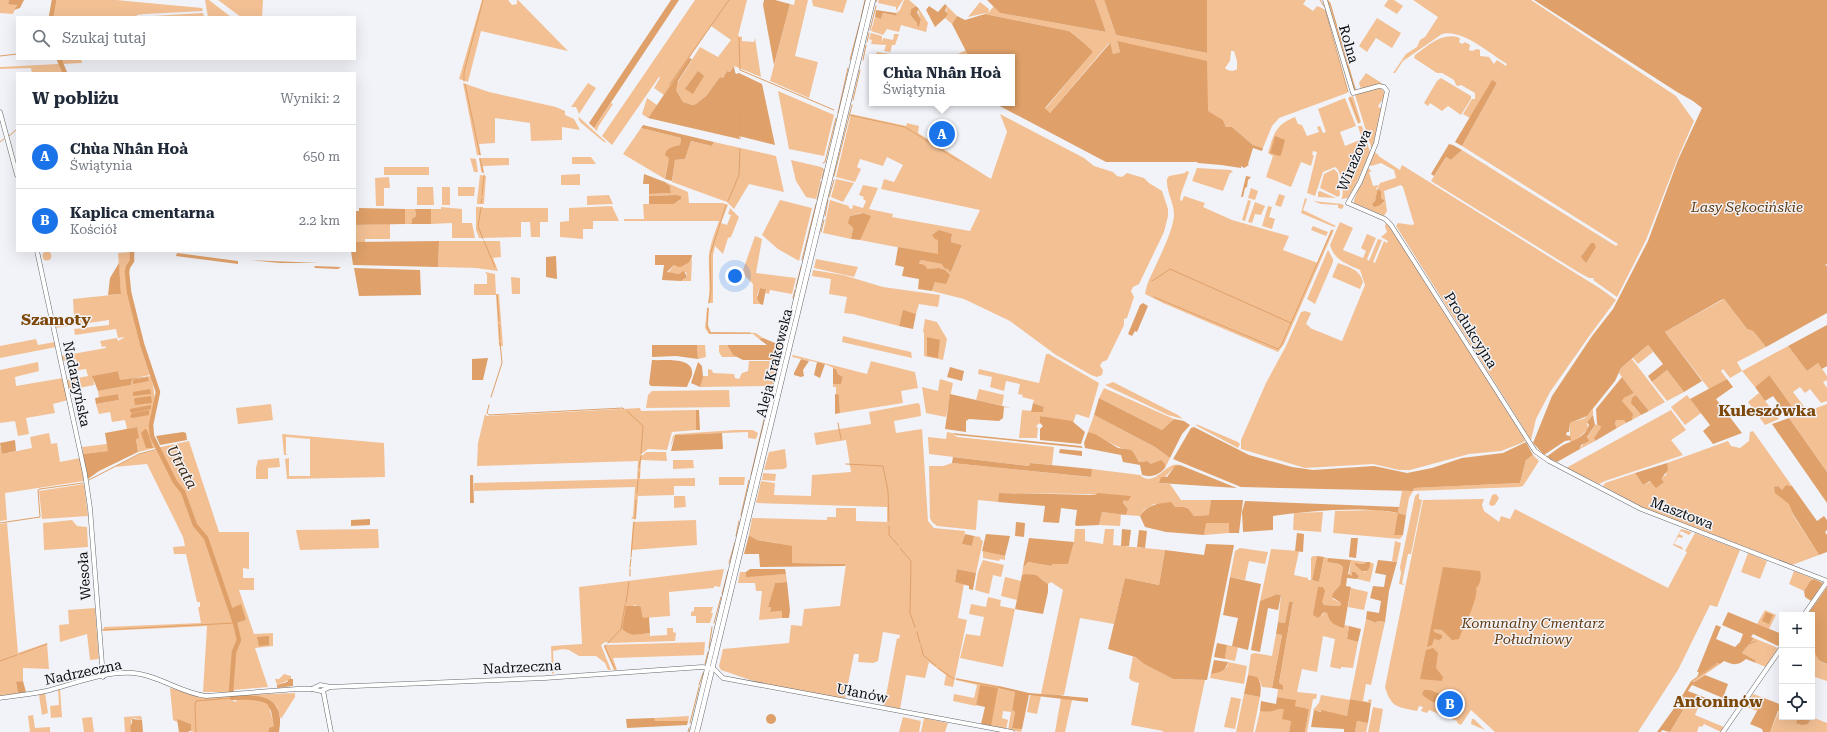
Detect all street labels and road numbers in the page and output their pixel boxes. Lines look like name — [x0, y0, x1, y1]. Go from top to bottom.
street label: Rolna — [1336, 23, 1362, 65]
street label: Wirażowa — [1334, 126, 1374, 193]
street label: Produkcyjna — [1441, 289, 1501, 371]
street label: Aleja Krakowska — [753, 307, 795, 419]
street label: Nadarzyńska — [60, 340, 94, 429]
street label: Masztowa — [1648, 494, 1716, 533]
street label: Wesoła — [74, 551, 94, 601]
street label: Nadrzeczna — [43, 656, 123, 688]
street label: Nadrzeczna — [482, 657, 562, 677]
street label: Ułanów — [835, 680, 890, 706]

